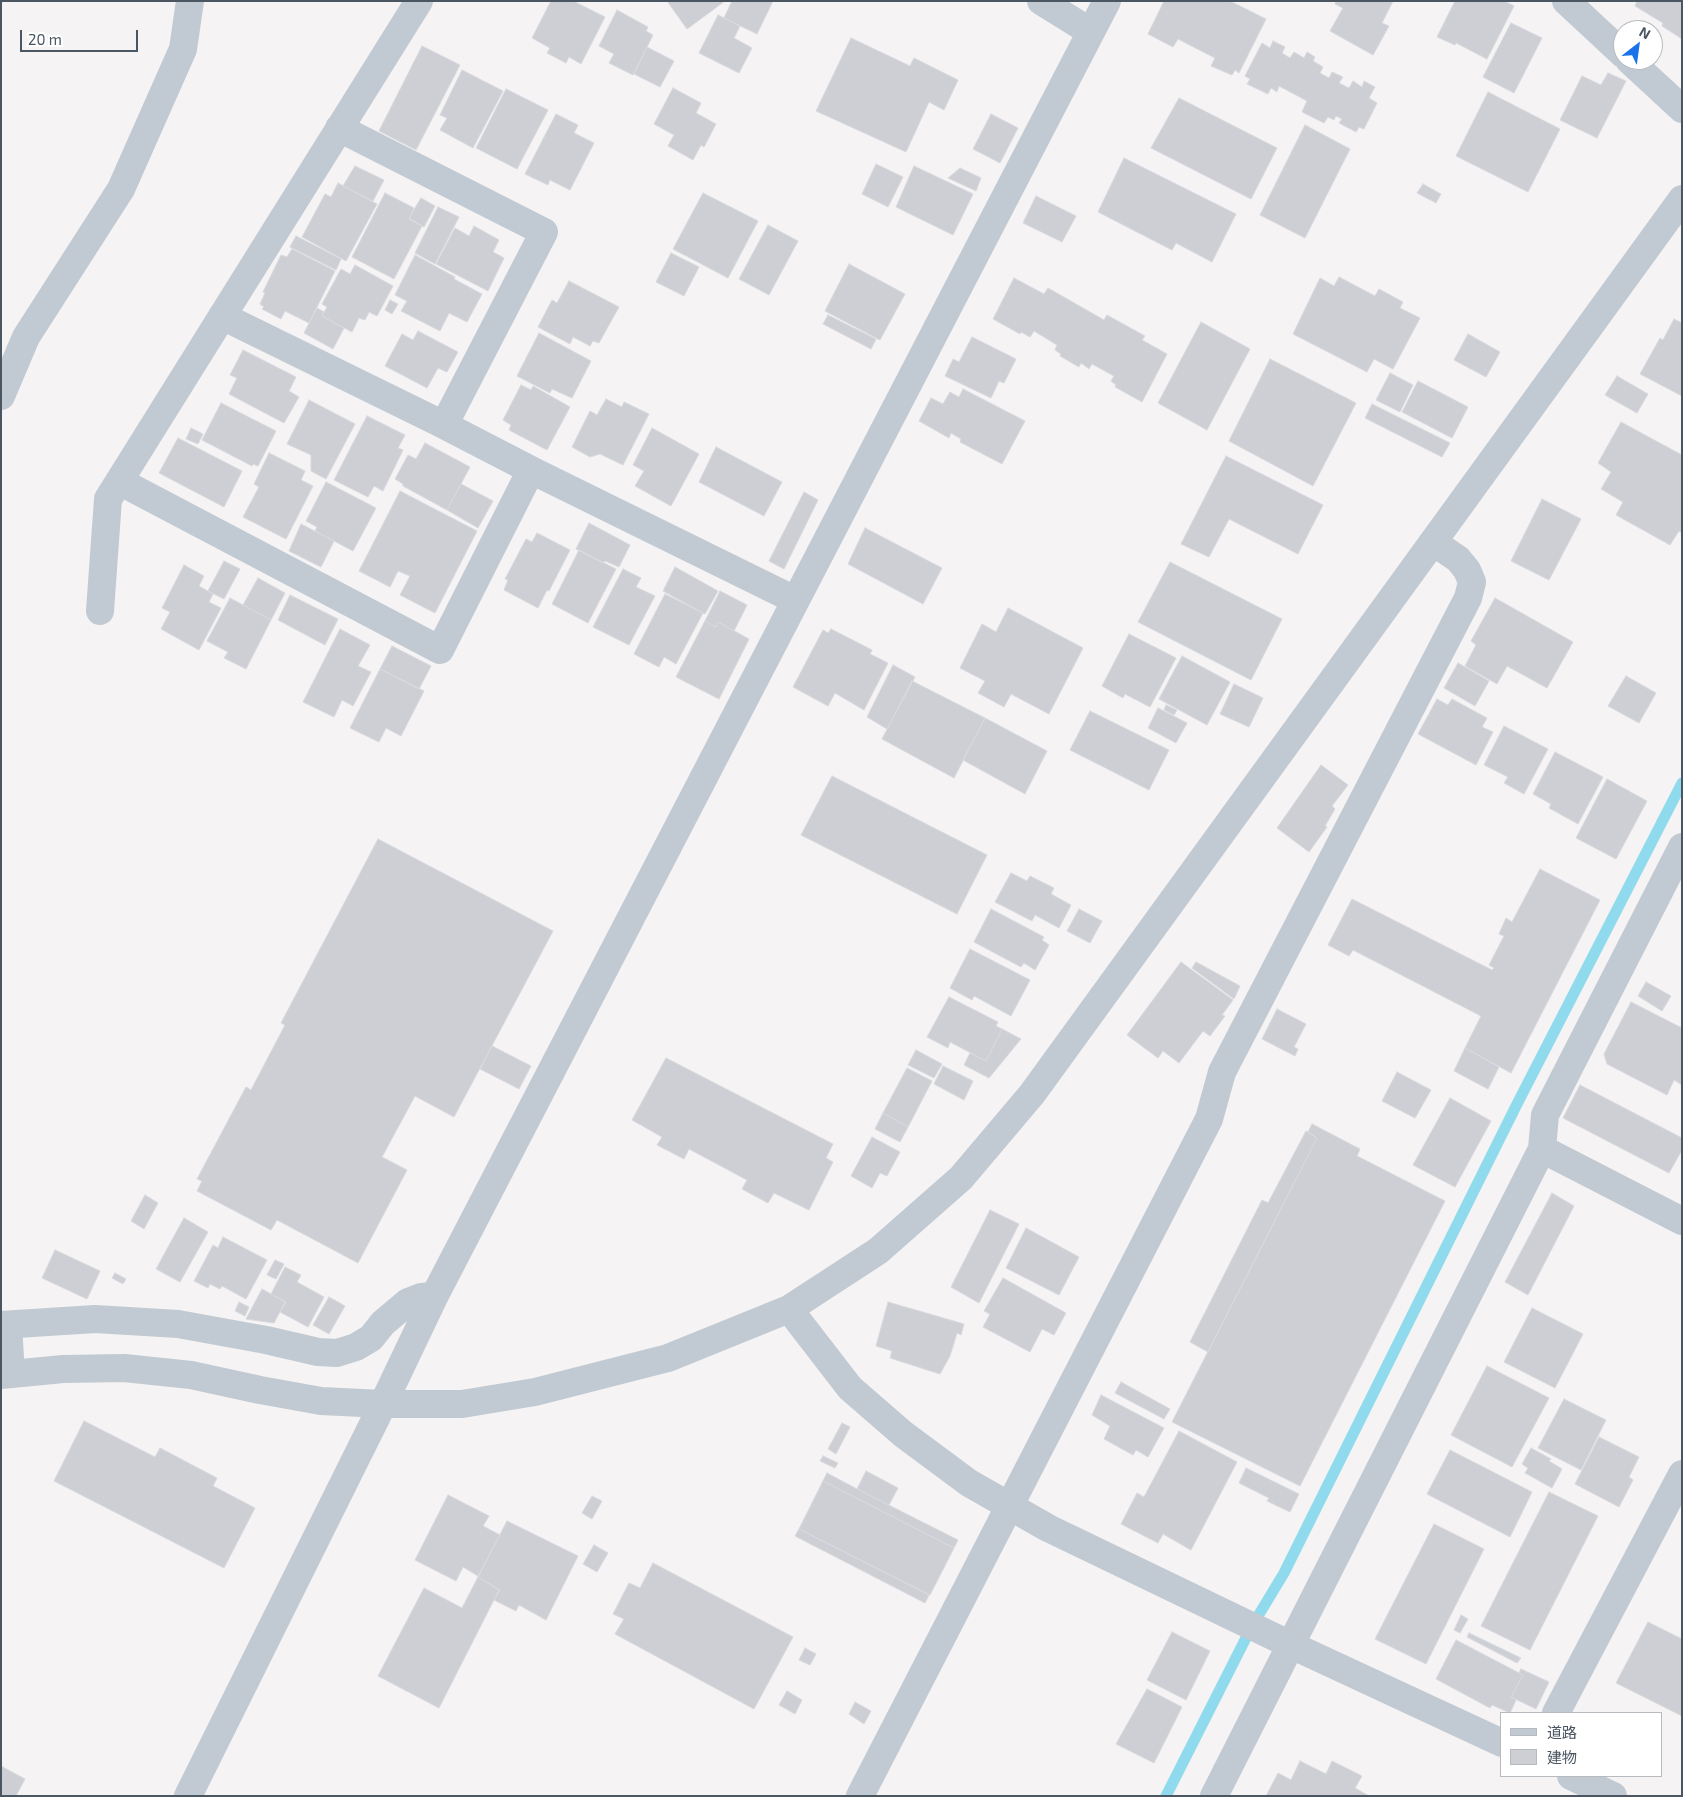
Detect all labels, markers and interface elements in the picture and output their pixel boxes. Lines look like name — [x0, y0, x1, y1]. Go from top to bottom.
scale bar — [22, 20, 140, 52]
north arrow — [1613, 20, 1663, 70]
text: N — [1637, 23, 1654, 42]
text: 20 m — [28, 30, 62, 48]
legend — [1500, 1712, 1663, 1777]
text: 道路 — [1547, 1723, 1577, 1741]
text: 建物 — [1547, 1748, 1577, 1766]

